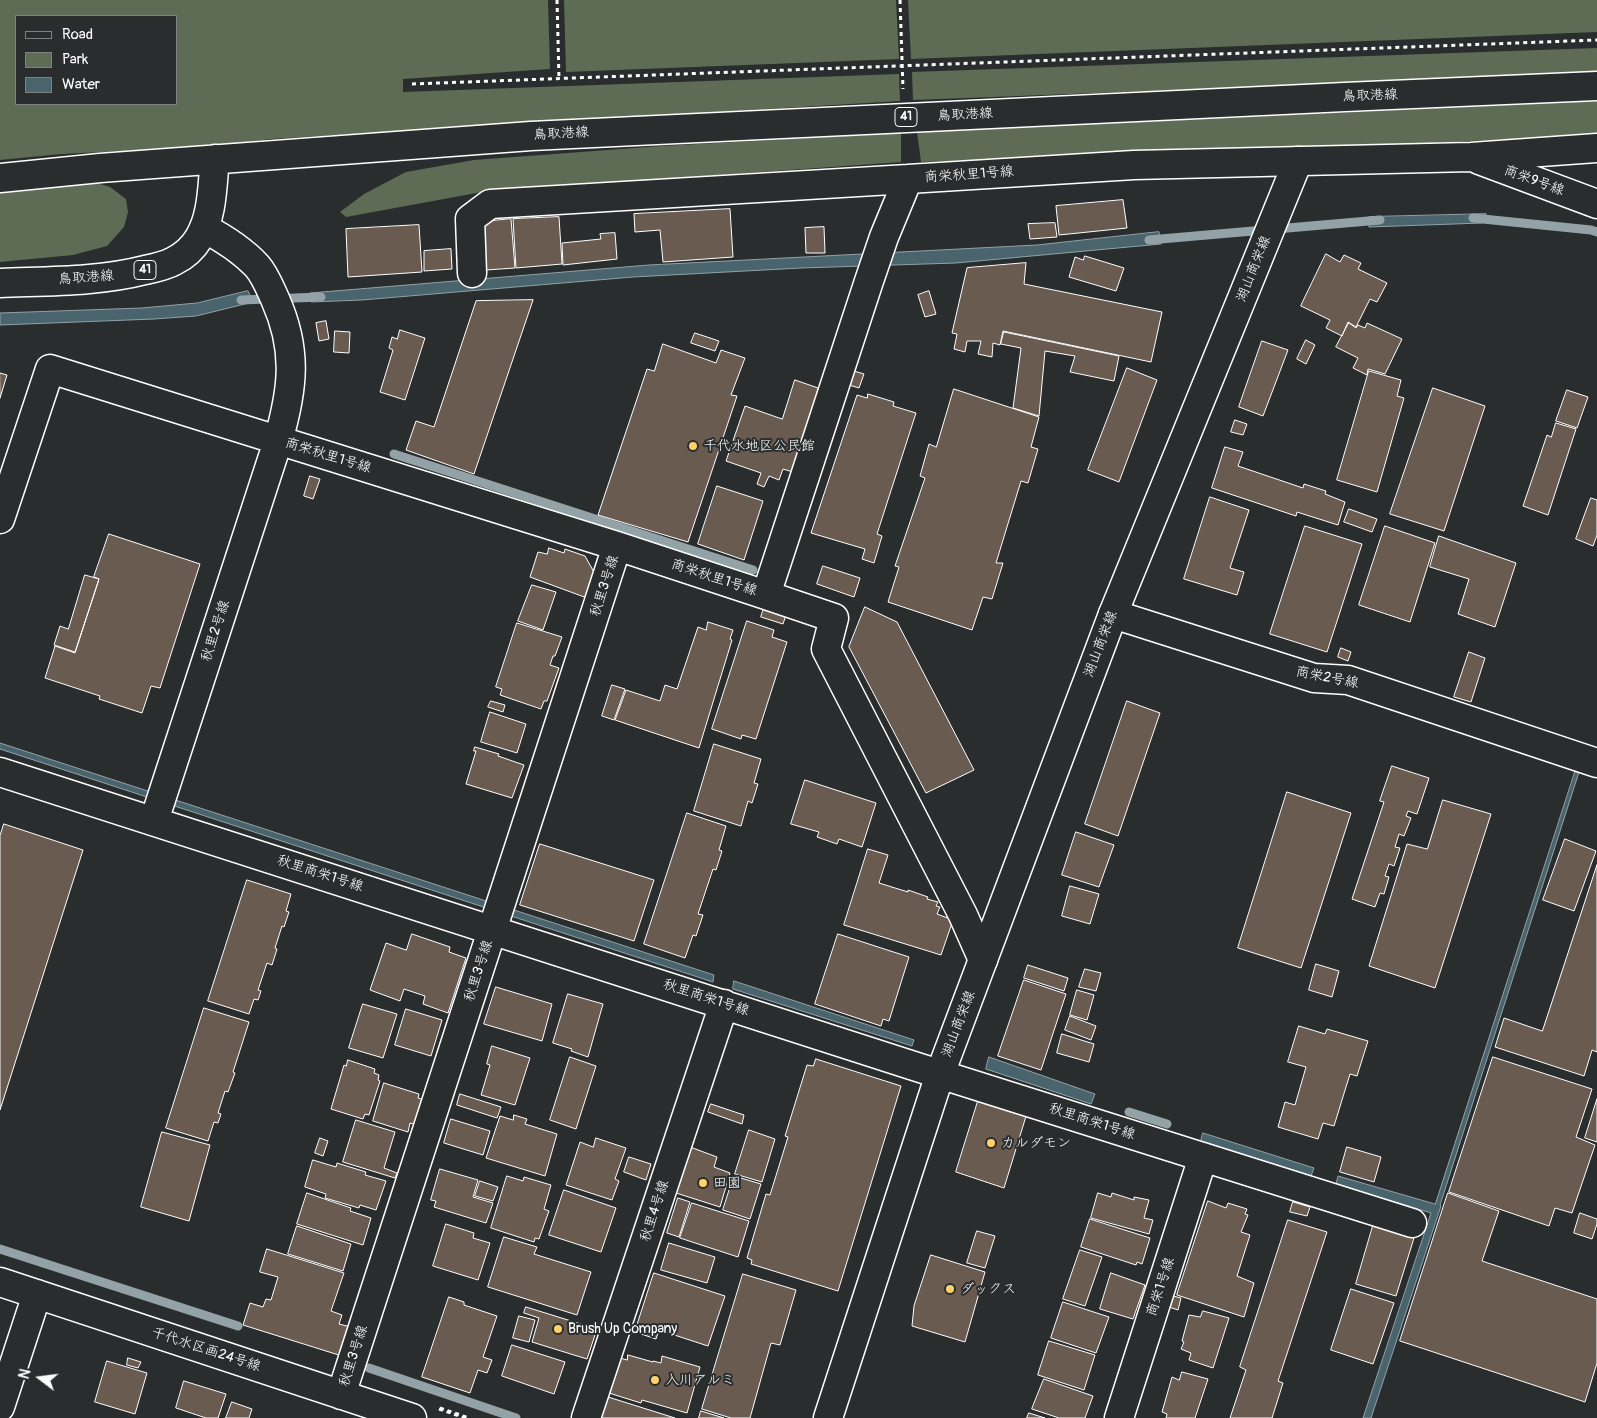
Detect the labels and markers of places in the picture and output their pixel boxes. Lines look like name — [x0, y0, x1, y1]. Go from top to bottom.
place label: 千代水地区公民館 — [703, 438, 815, 454]
marker: 千代水地区公民館 — [687, 440, 699, 452]
place label: カルダモン — [1001, 1135, 1071, 1151]
marker: カルダモン — [985, 1137, 997, 1149]
place label: 田園 — [713, 1175, 741, 1191]
marker: 田園 — [697, 1177, 709, 1189]
place label: ダックス — [960, 1281, 1016, 1297]
marker: ダックス — [944, 1283, 956, 1295]
place label: Brush Up Company — [568, 1321, 677, 1337]
marker: Brush Up Company — [552, 1323, 564, 1335]
place label: 入川アルミ — [665, 1372, 735, 1388]
marker: 入川アルミ — [649, 1374, 661, 1386]

